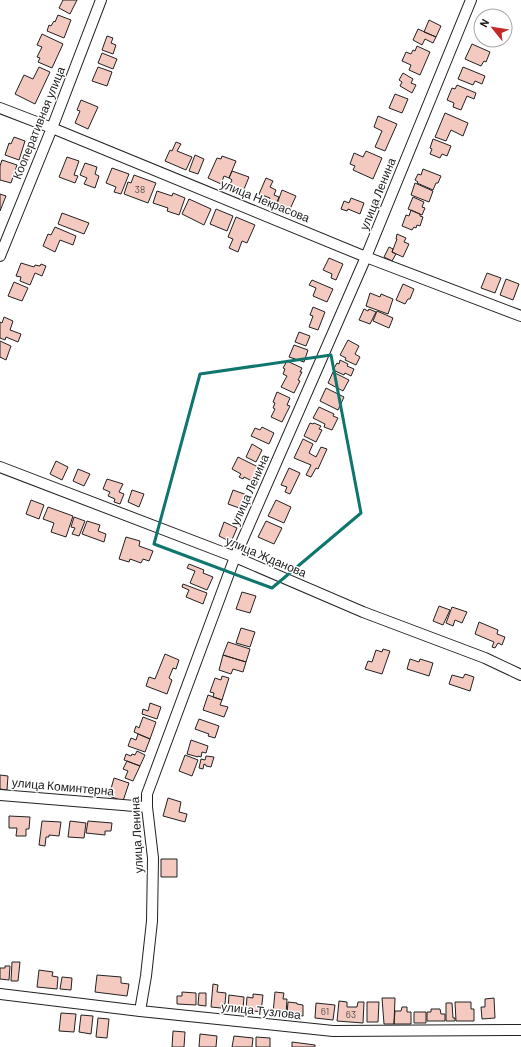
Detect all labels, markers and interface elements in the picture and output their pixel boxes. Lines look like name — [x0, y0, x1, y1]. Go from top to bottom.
north arrow — [473, 8, 513, 48]
text: N — [476, 16, 491, 29]
street label: Кооперативная улица — [9, 64, 68, 181]
street label: улица Ленина — [356, 155, 399, 232]
street label: улица Некрасова — [218, 176, 312, 225]
house number: 38 — [135, 183, 145, 195]
street label: улица Ленина — [227, 451, 272, 528]
street label: улица Жданова — [224, 533, 309, 580]
street label: улица Коминтерна — [11, 775, 115, 798]
street label: улица Ленина — [127, 796, 146, 874]
street label: улица Тузлова — [220, 999, 302, 1022]
house number: 61 — [321, 1005, 329, 1017]
house number: 63 — [346, 1008, 356, 1020]

